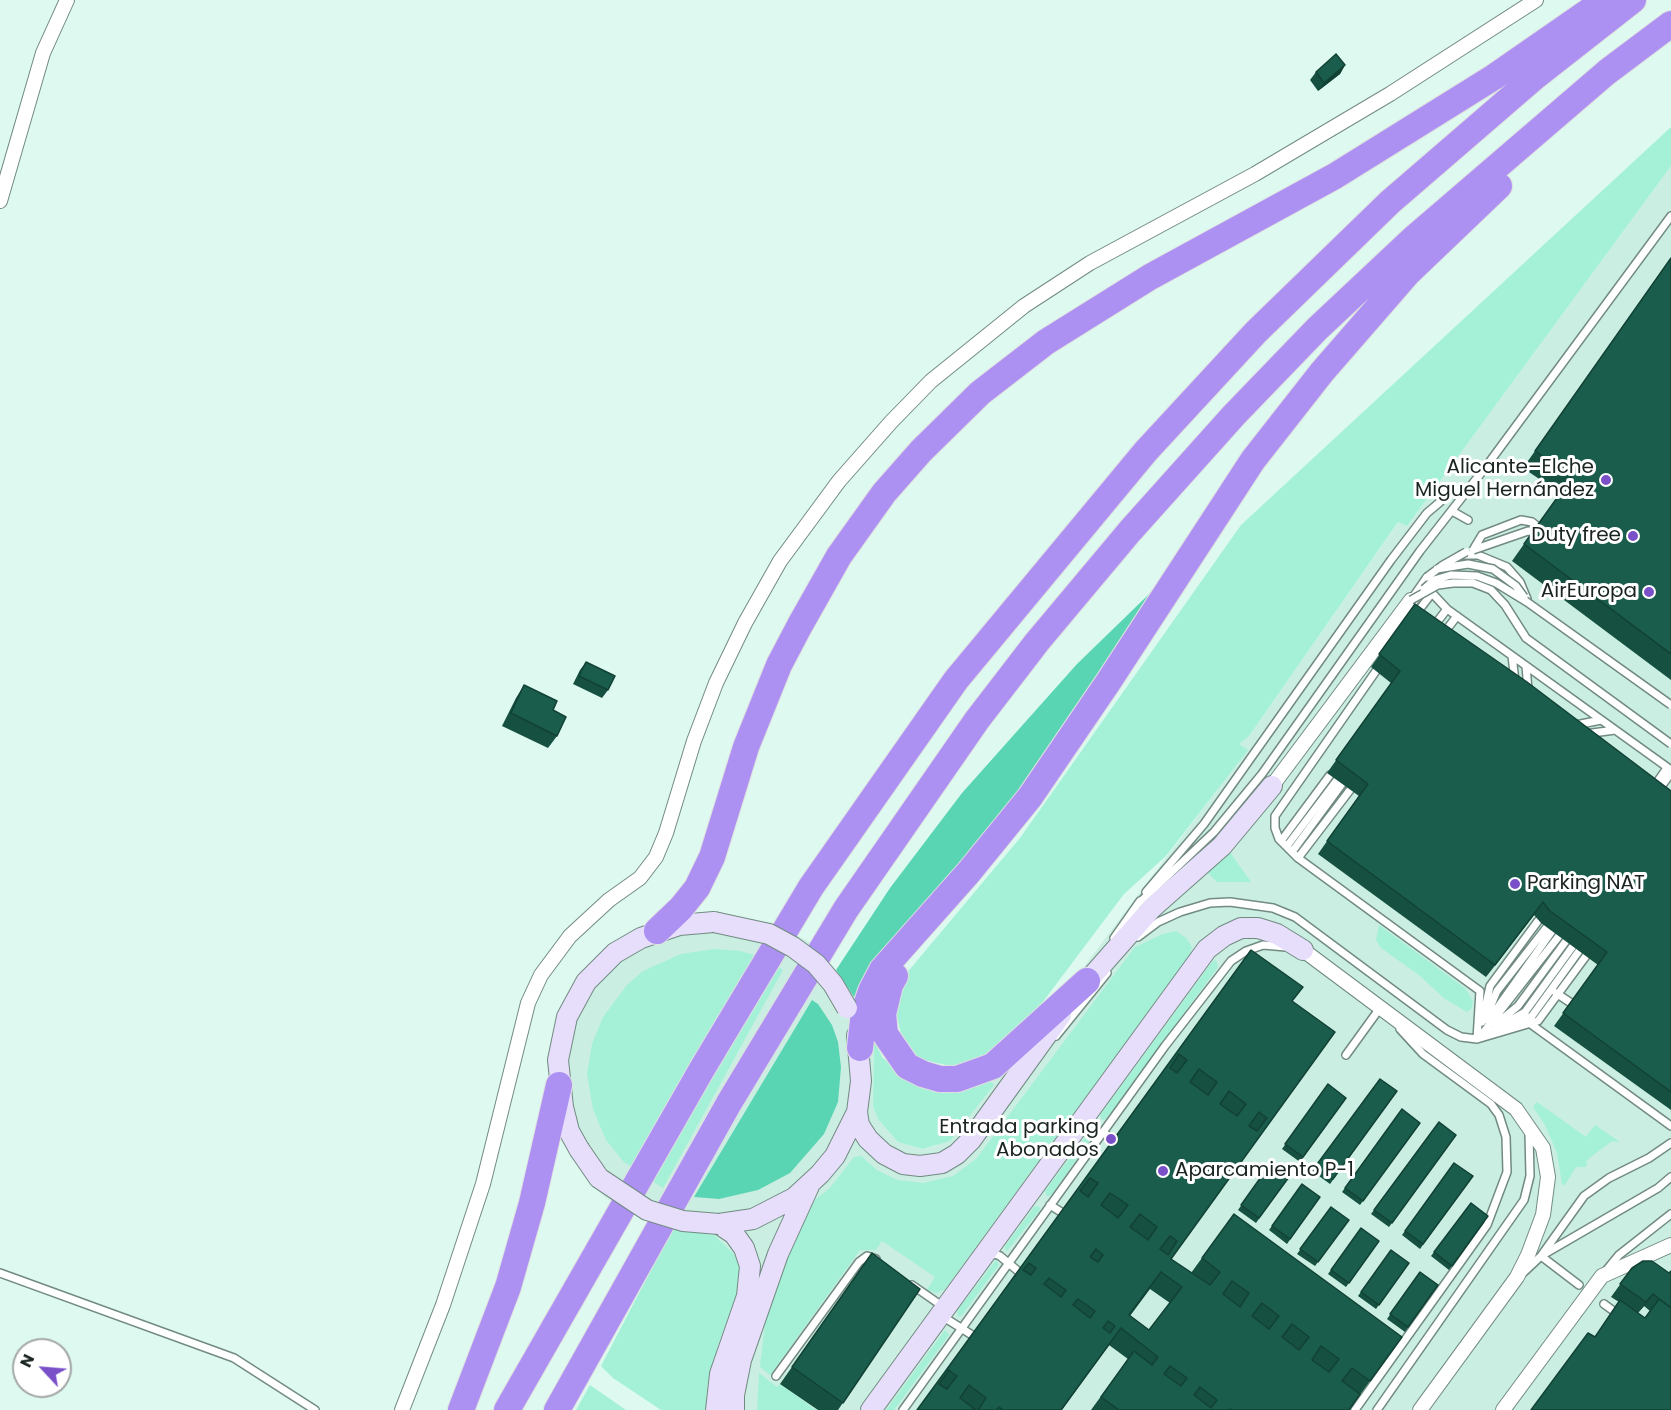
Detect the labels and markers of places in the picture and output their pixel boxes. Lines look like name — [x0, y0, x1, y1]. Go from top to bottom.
place label: Alicante–Elche Miguel Hernández — [1415, 456, 1594, 503]
marker: Alicante–Elche Miguel Hernández — [1599, 473, 1613, 487]
place label: Duty free — [1531, 524, 1621, 548]
marker: Duty free — [1626, 529, 1640, 543]
place label: AirEuropa — [1541, 580, 1637, 604]
marker: AirEuropa — [1642, 585, 1656, 599]
place label: Parking NAT — [1527, 872, 1645, 896]
marker: Parking NAT — [1508, 877, 1522, 891]
place label: Entrada parking Abonados — [939, 1116, 1099, 1163]
marker: Entrada parking Abonados — [1104, 1132, 1118, 1146]
place label: Aparcamiento P-1 — [1175, 1159, 1354, 1183]
marker: Aparcamiento P-1 — [1156, 1164, 1170, 1178]

